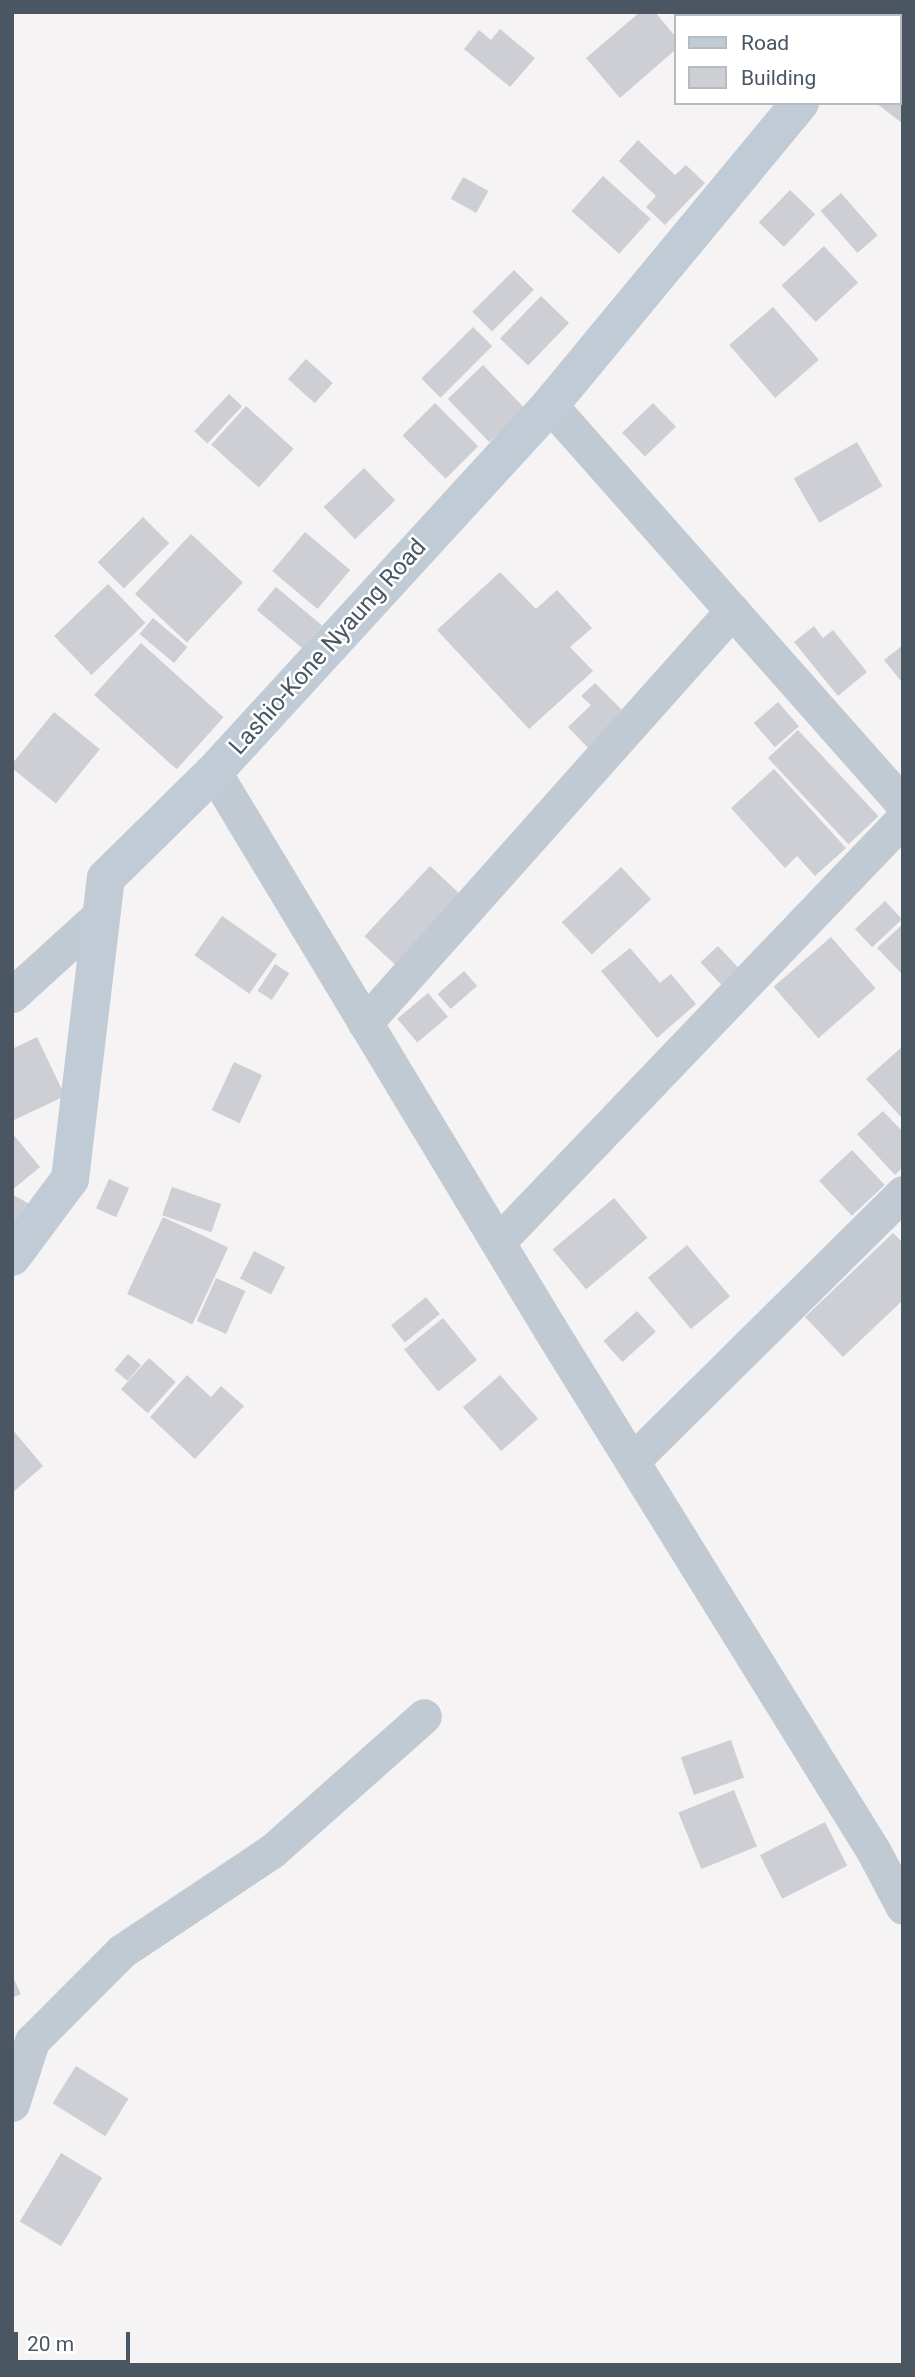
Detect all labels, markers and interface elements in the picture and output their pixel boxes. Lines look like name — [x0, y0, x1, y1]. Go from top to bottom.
legend — [674, 14, 901, 105]
text: Road — [741, 31, 789, 55]
text: Building — [741, 66, 816, 90]
street label: Lashio-Kone Nyaung Road — [223, 533, 433, 761]
scale bar — [18, 2318, 133, 2362]
text: 20 m — [27, 2332, 74, 2356]

